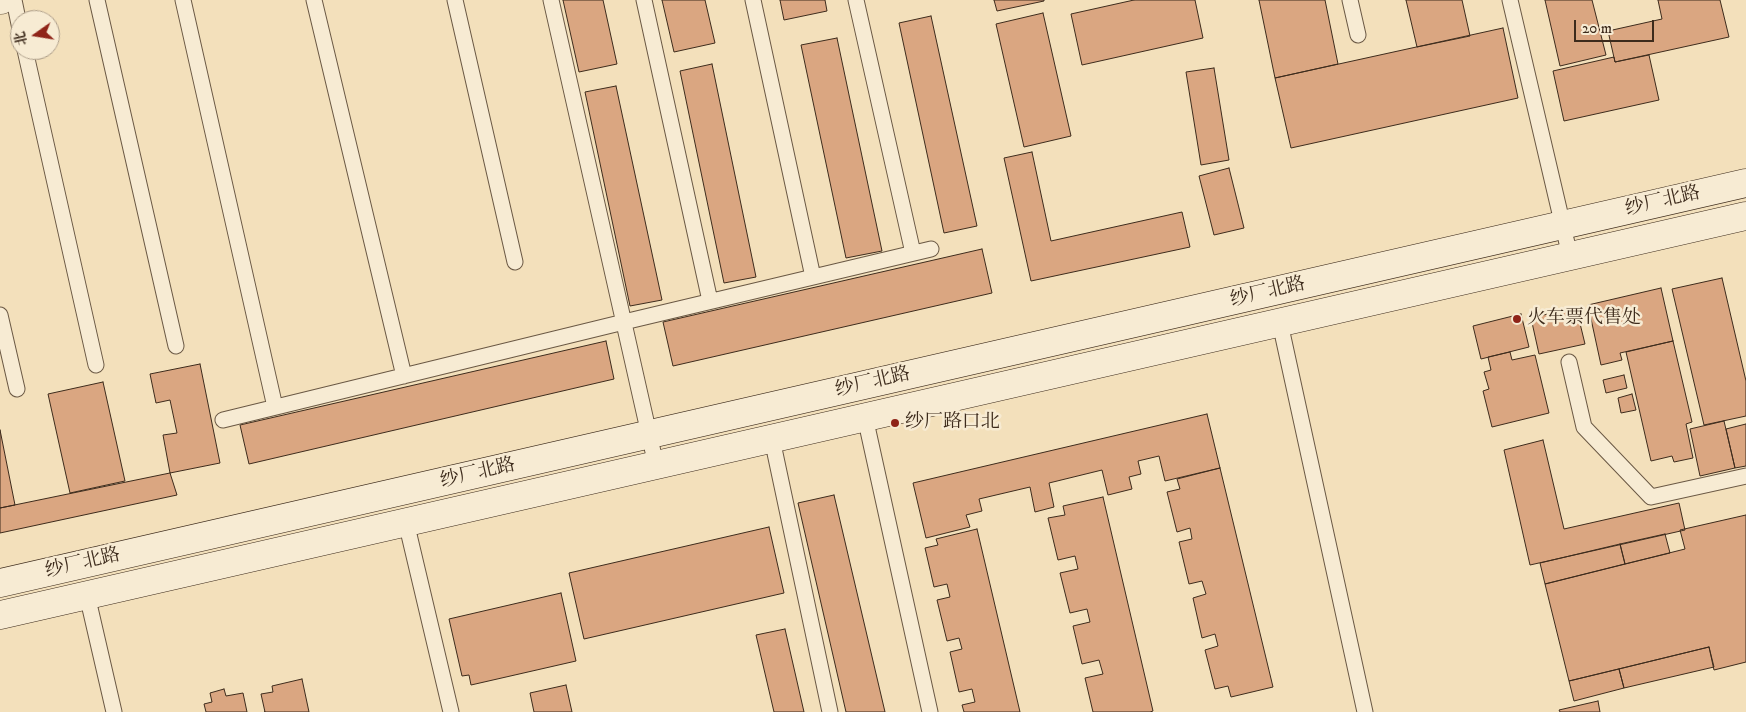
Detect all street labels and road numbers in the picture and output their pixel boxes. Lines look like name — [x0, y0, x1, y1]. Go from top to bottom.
street label: 纱厂北路 — [1623, 182, 1703, 222]
street label: 纱厂北路 — [1228, 273, 1308, 313]
street label: 纱厂北路 — [833, 363, 913, 403]
street label: 纱厂北路 — [438, 454, 518, 494]
street label: 纱厂北路 — [43, 544, 123, 584]

